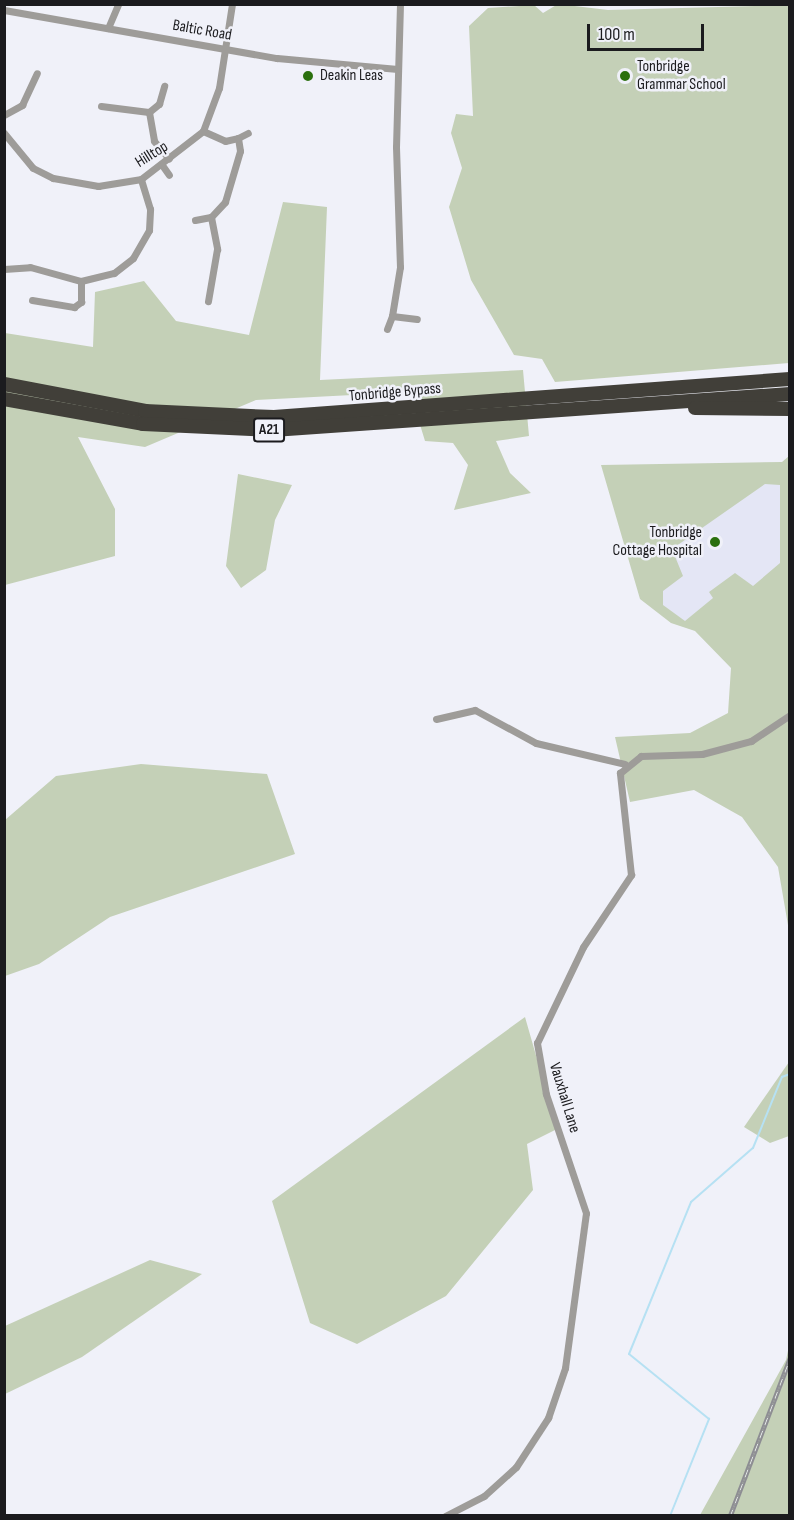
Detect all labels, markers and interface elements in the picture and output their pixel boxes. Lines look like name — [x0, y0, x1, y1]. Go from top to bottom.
scale bar — [590, 12, 707, 50]
street label: Baltic Road — [171, 16, 233, 46]
text: 100 m — [598, 24, 635, 45]
place label: Tonbridge Grammar School — [637, 57, 726, 95]
place label: Deakin Leas — [320, 66, 383, 86]
marker: Deakin Leas — [301, 69, 315, 83]
marker: Tonbridge Grammar School — [618, 69, 632, 83]
street label: Hilltop — [132, 138, 172, 172]
street label: Tonbridge Bypass — [348, 379, 442, 407]
road number: A21 — [252, 418, 286, 442]
place label: Tonbridge Cottage Hospital — [613, 523, 702, 561]
marker: Tonbridge Cottage Hospital — [706, 533, 724, 551]
street label: Vauxhall Lane — [544, 1061, 584, 1135]

